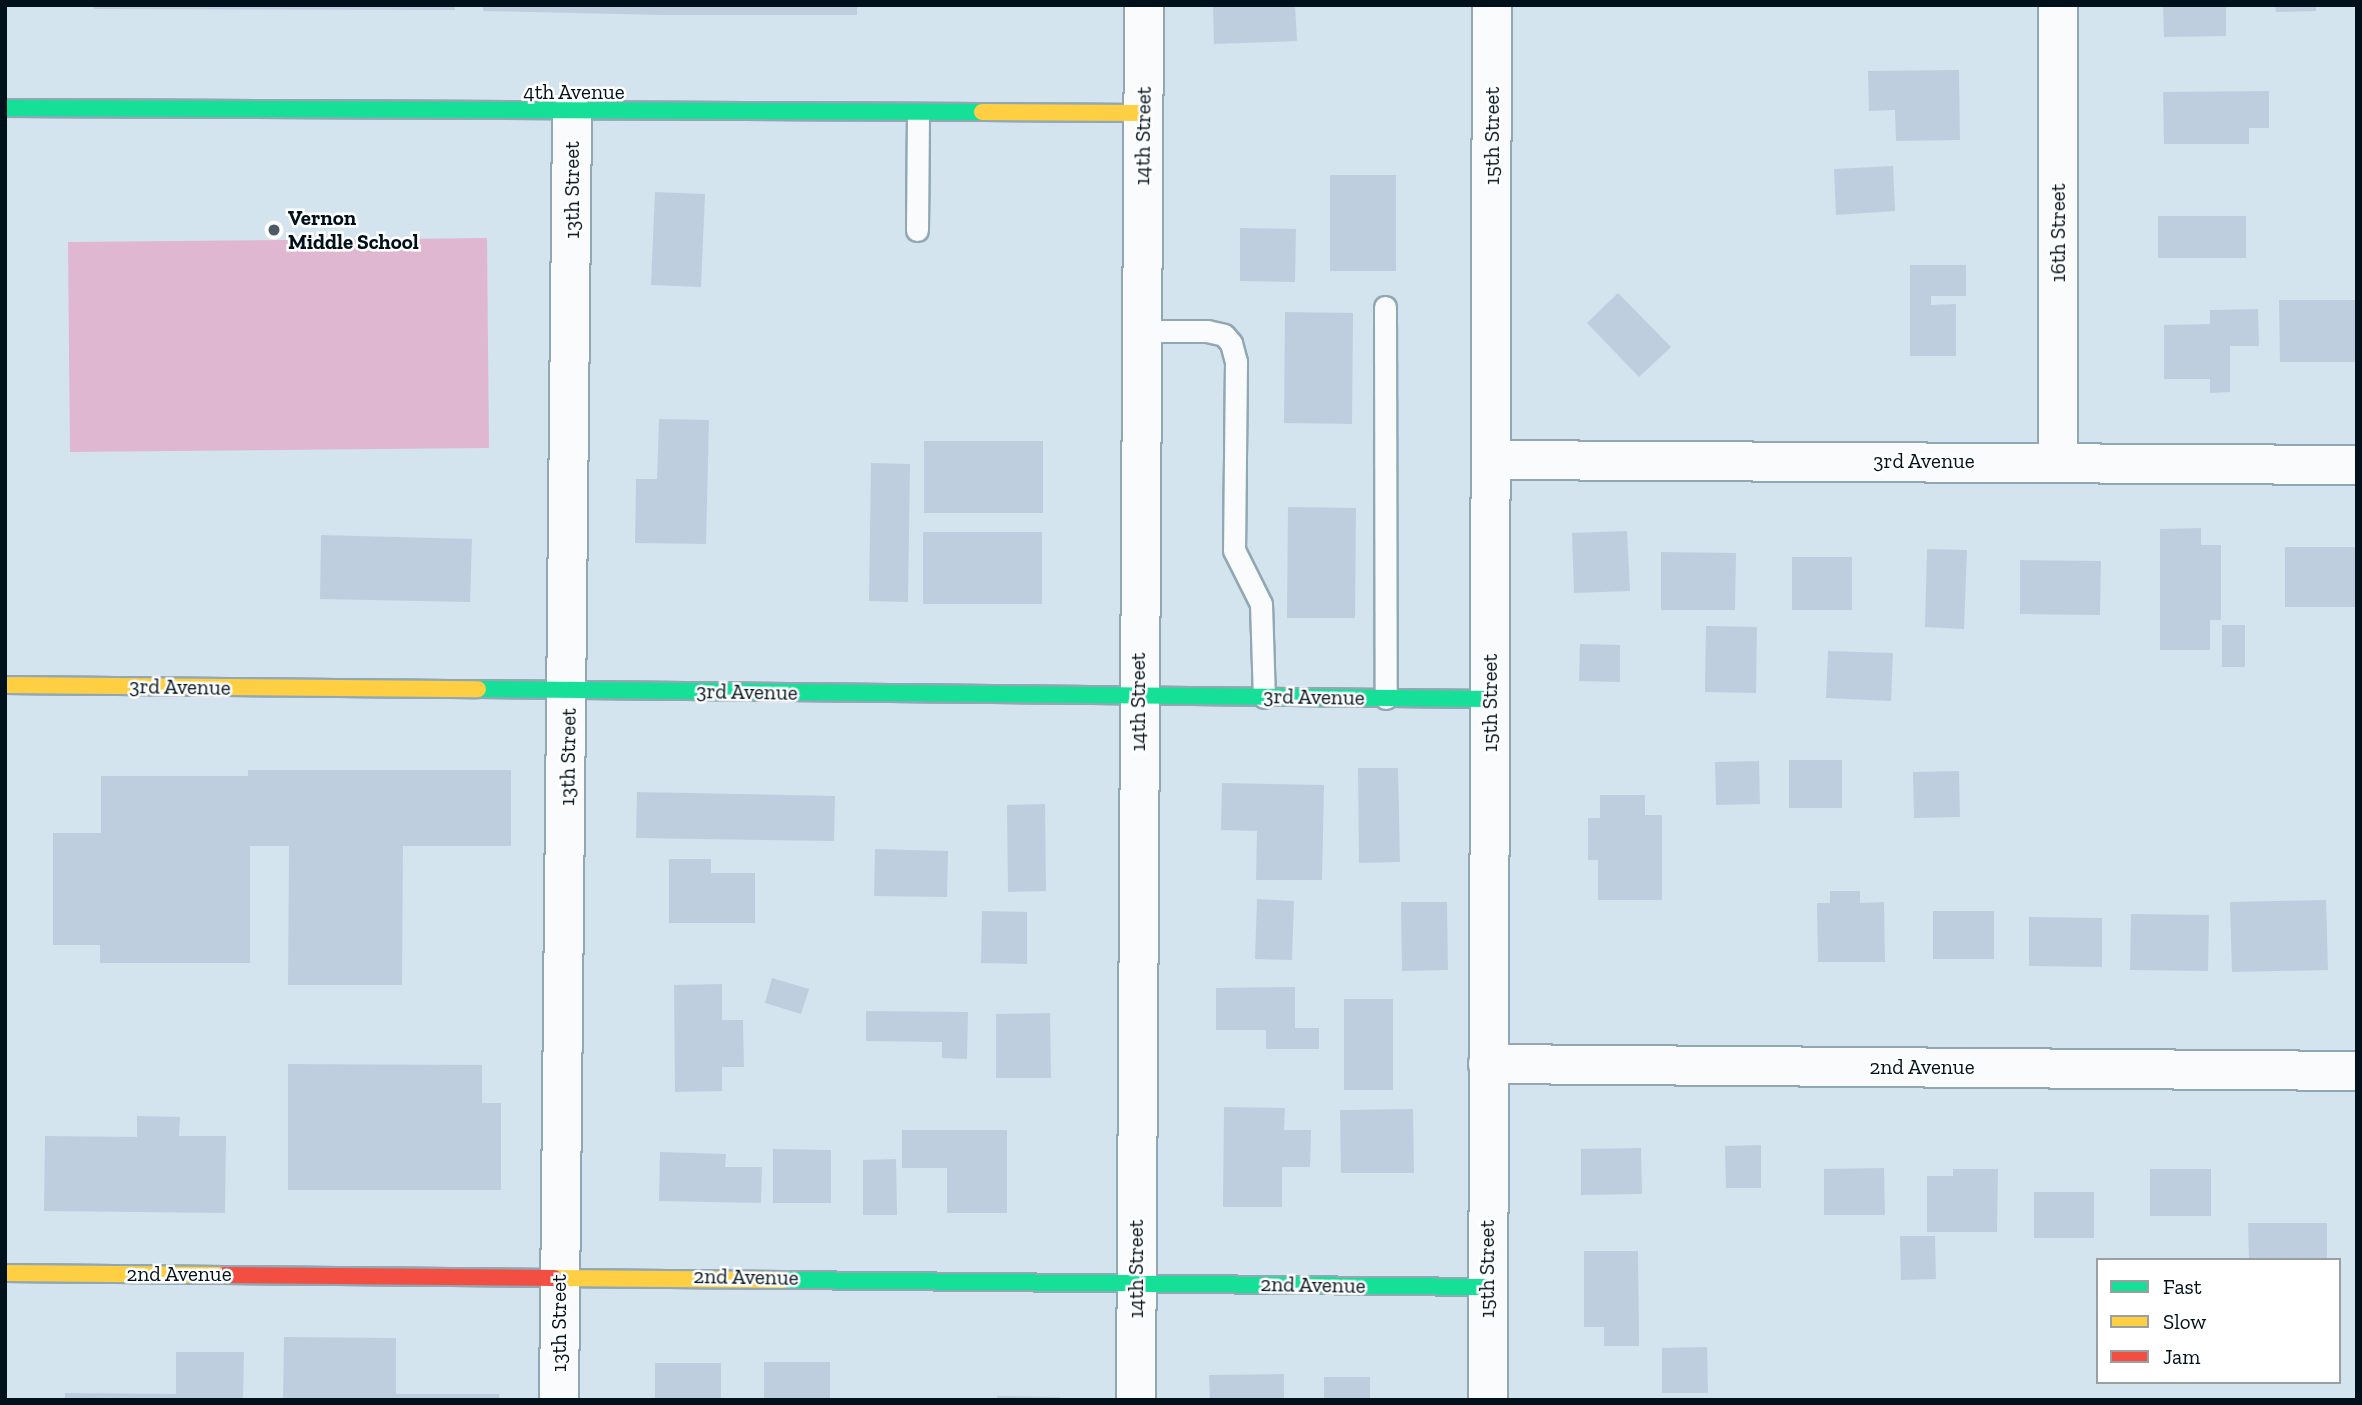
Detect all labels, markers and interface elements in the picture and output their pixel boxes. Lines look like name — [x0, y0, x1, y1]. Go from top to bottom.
street label: 4th Avenue — [523, 79, 625, 105]
street label: 14th Street — [1130, 86, 1156, 186]
street label: 15th Street — [1479, 87, 1505, 185]
street label: 13th Street — [559, 141, 585, 239]
street label: 16th Street — [2045, 184, 2071, 282]
place label: Vernon Middle School — [288, 205, 419, 255]
marker: Vernon Middle School — [266, 222, 282, 238]
street label: 3rd Avenue — [1873, 448, 1975, 474]
street label: 14th Street — [1125, 652, 1151, 752]
street label: 15th Street — [1477, 654, 1503, 752]
street label: 3rd Avenue — [129, 674, 231, 700]
street label: 3rd Avenue — [696, 679, 798, 705]
street label: 3rd Avenue — [1263, 684, 1365, 710]
street label: 13th Street — [555, 708, 581, 806]
street label: 2nd Avenue — [1869, 1054, 1975, 1080]
street label: 14th Street — [1123, 1219, 1149, 1319]
street label: 15th Street — [1474, 1220, 1500, 1318]
legend — [2096, 1258, 2341, 1384]
street label: 2nd Avenue — [126, 1261, 232, 1287]
street label: 2nd Avenue — [693, 1263, 799, 1291]
street label: 2nd Avenue — [1260, 1271, 1366, 1299]
street label: 13th Street — [546, 1274, 572, 1372]
text: Fast — [2163, 1274, 2202, 1299]
text: Slow — [2163, 1309, 2206, 1334]
text: Jam — [2163, 1344, 2200, 1369]

